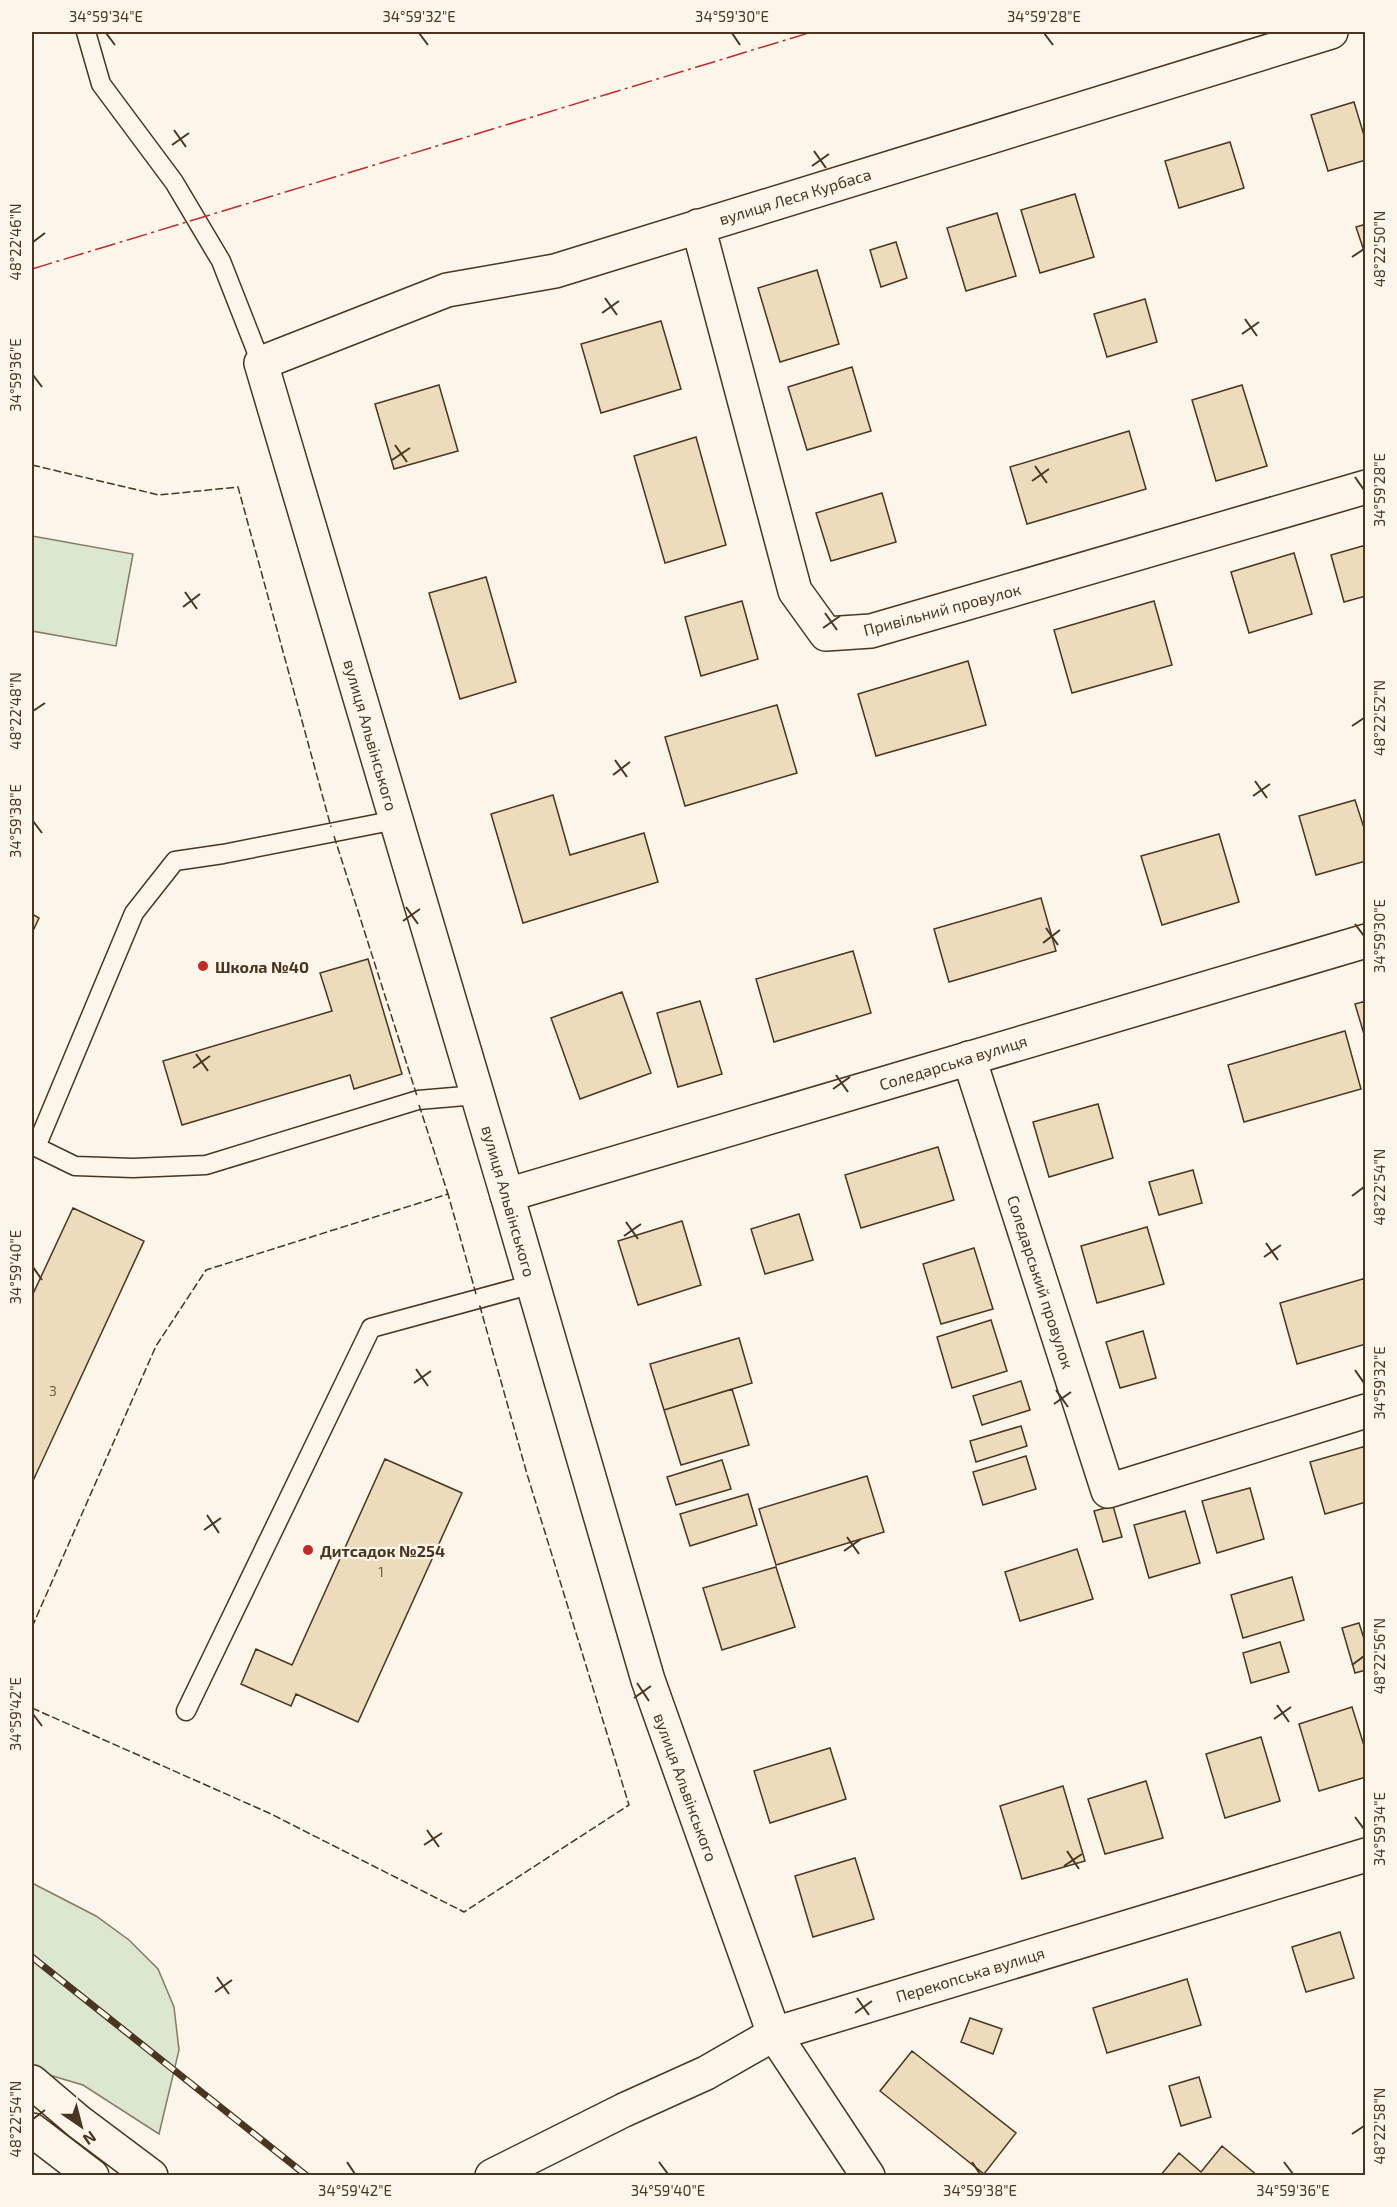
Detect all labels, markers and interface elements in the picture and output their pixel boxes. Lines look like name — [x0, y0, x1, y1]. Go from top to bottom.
text: 34°59'34"E — [69, 7, 143, 25]
text: 34°59'32"E — [382, 7, 456, 25]
text: 34°59'30"E — [695, 7, 769, 25]
text: 34°59'28"E — [1007, 7, 1081, 25]
street label: вулиця Леся Курбаса — [717, 164, 874, 229]
text: 48°22'46"N — [6, 203, 24, 281]
text: 48°22'50"N — [1370, 211, 1388, 287]
text: 34°59'36"E — [6, 338, 24, 412]
text: 34°59'28"E — [1370, 453, 1388, 527]
street label: Привільний провулок — [861, 579, 1024, 640]
street label: вулиця Альвінського — [339, 657, 402, 813]
text: 48°22'48"N — [6, 672, 24, 750]
text: 48°22'52"N — [1370, 680, 1388, 756]
text: 34°59'38"E — [6, 784, 24, 858]
text: 34°59'30"E — [1370, 899, 1388, 973]
place label: Школа №40 — [215, 957, 309, 976]
marker: Школа №40 — [196, 959, 210, 973]
street label: Соледарська вулиця — [877, 1030, 1029, 1094]
street label: вулиця Альвінського — [477, 1123, 540, 1279]
text: 48°22'54"N — [1370, 1149, 1388, 1225]
street label: Соледарський провулок — [1003, 1193, 1078, 1372]
text: 34°59'40"E — [6, 1230, 24, 1304]
text: 34°59'32"E — [1370, 1346, 1388, 1420]
house number: 3 — [49, 1382, 57, 1399]
place label: Дитсадок №254 — [320, 1541, 445, 1560]
marker: Дитсадок №254 — [301, 1543, 315, 1557]
house number: 1 — [378, 1563, 384, 1580]
text: 48°22'56"N — [1370, 1618, 1388, 1694]
text: 34°59'42"E — [6, 1677, 24, 1751]
street label: вулиця Альвінського — [649, 1710, 722, 1864]
text: 34°59'34"E — [1370, 1792, 1388, 1866]
street label: Перекопська вулиця — [893, 1942, 1047, 2007]
text: 48°22'54"N — [6, 2081, 24, 2157]
text: 48°22'58"N — [1370, 2088, 1388, 2164]
north arrow — [51, 2096, 111, 2156]
text: N — [80, 2128, 100, 2150]
text: 34°59'42"E — [318, 2181, 392, 2199]
text: 34°59'40"E — [631, 2181, 705, 2199]
text: 34°59'38"E — [943, 2181, 1017, 2199]
text: 34°59'36"E — [1256, 2181, 1330, 2199]

